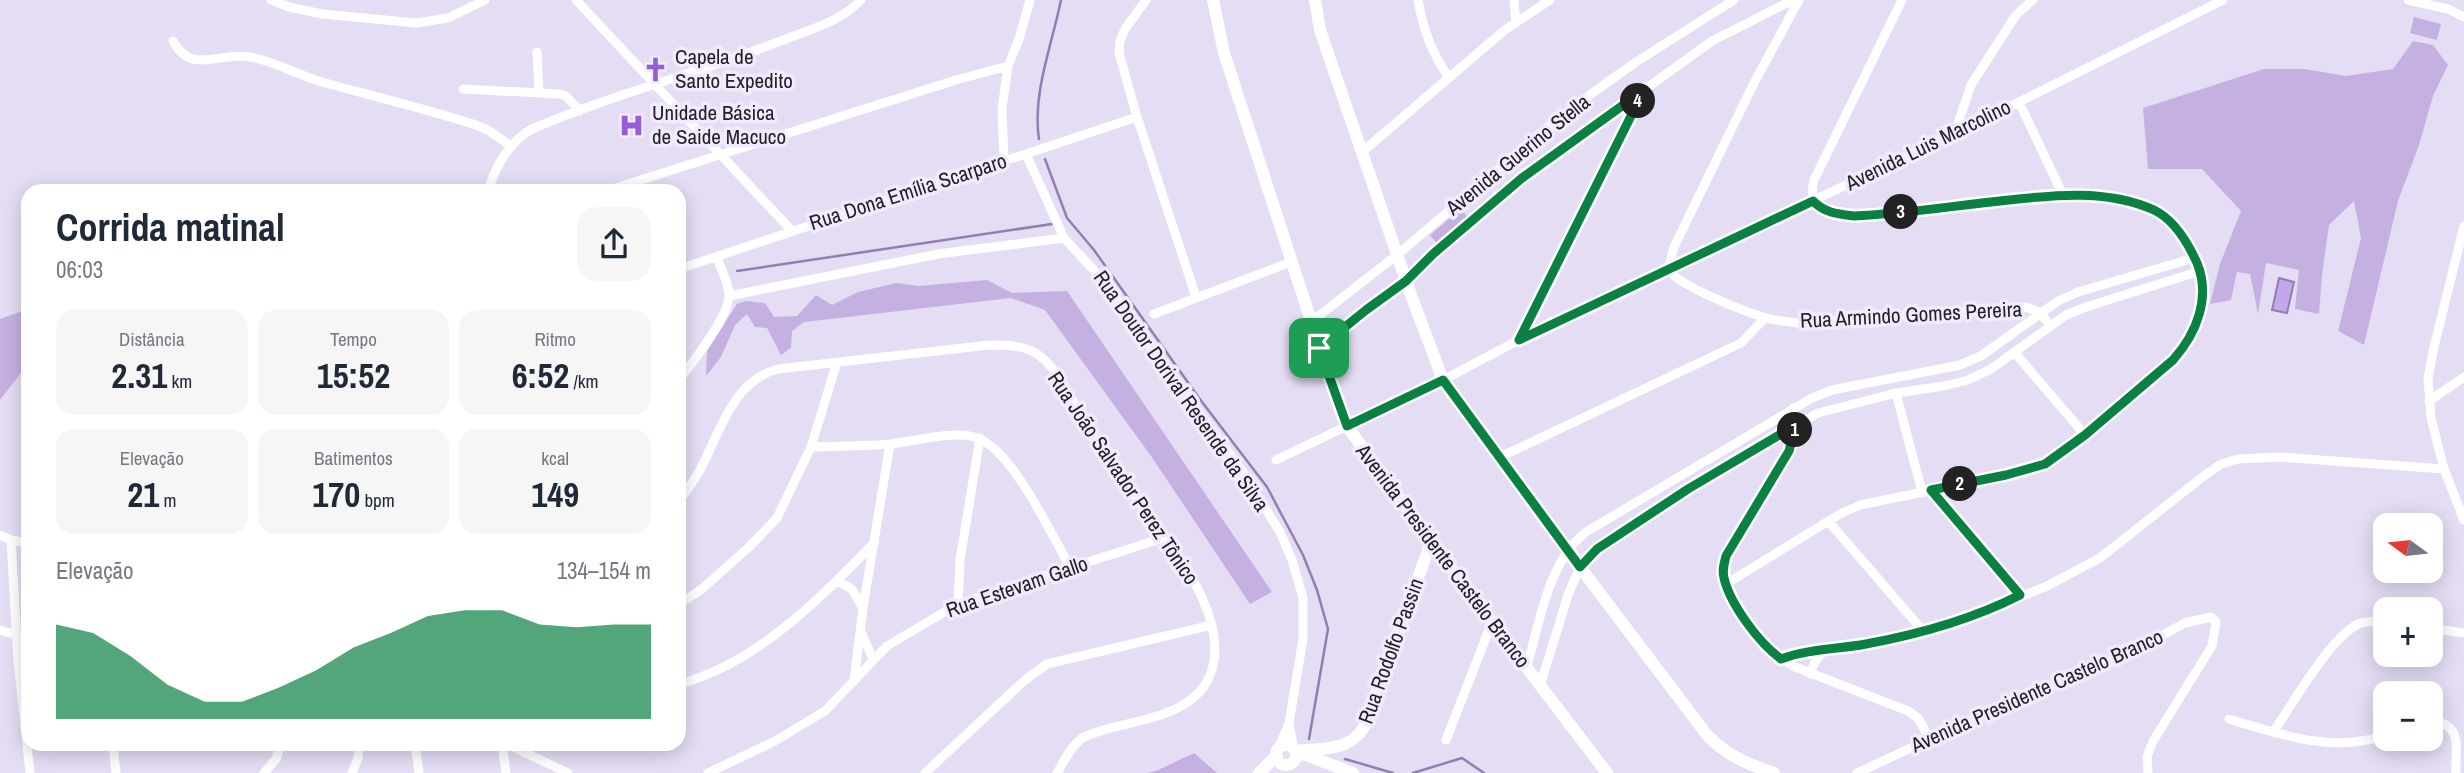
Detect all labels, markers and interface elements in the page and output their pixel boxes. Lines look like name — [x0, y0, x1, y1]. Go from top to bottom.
place label: Capela de Santo Expedito — [675, 42, 793, 95]
church icon: Capela de Santo Expedito — [641, 55, 669, 83]
pin: 4 — [1620, 84, 1656, 119]
street label: Avenida Guerino Stella — [1439, 87, 1596, 222]
text: 4 — [1633, 87, 1642, 113]
street label: Avenida Luis Marcolino — [1839, 92, 2015, 198]
place label: Unidade Básica de Saide Macuco — [652, 98, 786, 151]
hospital icon: Unidade Básica de Saide Macuco — [618, 111, 646, 139]
street label: Rua Dona Emília Scarparo — [806, 146, 1010, 237]
pin: 3 — [1884, 194, 1918, 230]
text: 3 — [1896, 198, 1905, 224]
text: Corrida matinal — [56, 202, 285, 253]
button: share — [577, 207, 651, 281]
text: 06:03 — [56, 254, 103, 285]
street label: Rua Doutor Dorival Resende da Silva — [1087, 264, 1276, 517]
street label: Rua Armindo Gomes Pereira — [1799, 294, 2023, 335]
pin — [1289, 318, 1349, 378]
text: Distância — [119, 326, 185, 352]
text: Tempo — [330, 326, 377, 352]
text: Ritmo — [534, 326, 576, 352]
icon: arrive — [1300, 329, 1338, 367]
text: 2.31 — [111, 352, 167, 399]
text: 15:52 — [317, 352, 390, 399]
text: 6:52 — [512, 352, 569, 399]
street label: Rua João Salvador Perez Tônico — [1041, 365, 1206, 590]
text: km — [167, 368, 192, 394]
text: /km — [569, 368, 599, 394]
pin: 1 — [1778, 412, 1812, 448]
text: 1 — [1790, 416, 1799, 442]
street label: Avenida Presidente Castelo Branco — [1349, 437, 1537, 674]
text: Elevação — [120, 445, 184, 471]
text: Batimentos — [314, 445, 393, 471]
text: kcal — [541, 445, 569, 471]
pin: 2 — [1942, 466, 1978, 502]
text: 2 — [1955, 470, 1964, 496]
text: 21 — [127, 471, 159, 518]
text: 170 — [312, 471, 360, 518]
text: 149 — [531, 471, 579, 518]
text: m — [159, 487, 176, 513]
text: bpm — [360, 487, 395, 513]
north arrow — [2373, 513, 2443, 583]
map controls — [2373, 513, 2443, 751]
street label: Rua Estevam Gallo — [942, 549, 1092, 624]
text: Elevação — [56, 555, 134, 586]
text: 134–154 m — [557, 555, 651, 586]
street label: Rua Rodolfo Passin — [1351, 574, 1430, 728]
button: + — [2373, 597, 2443, 667]
street label: Avenida Presidente Castelo Branco — [1905, 622, 2168, 760]
button: − — [2373, 681, 2443, 751]

